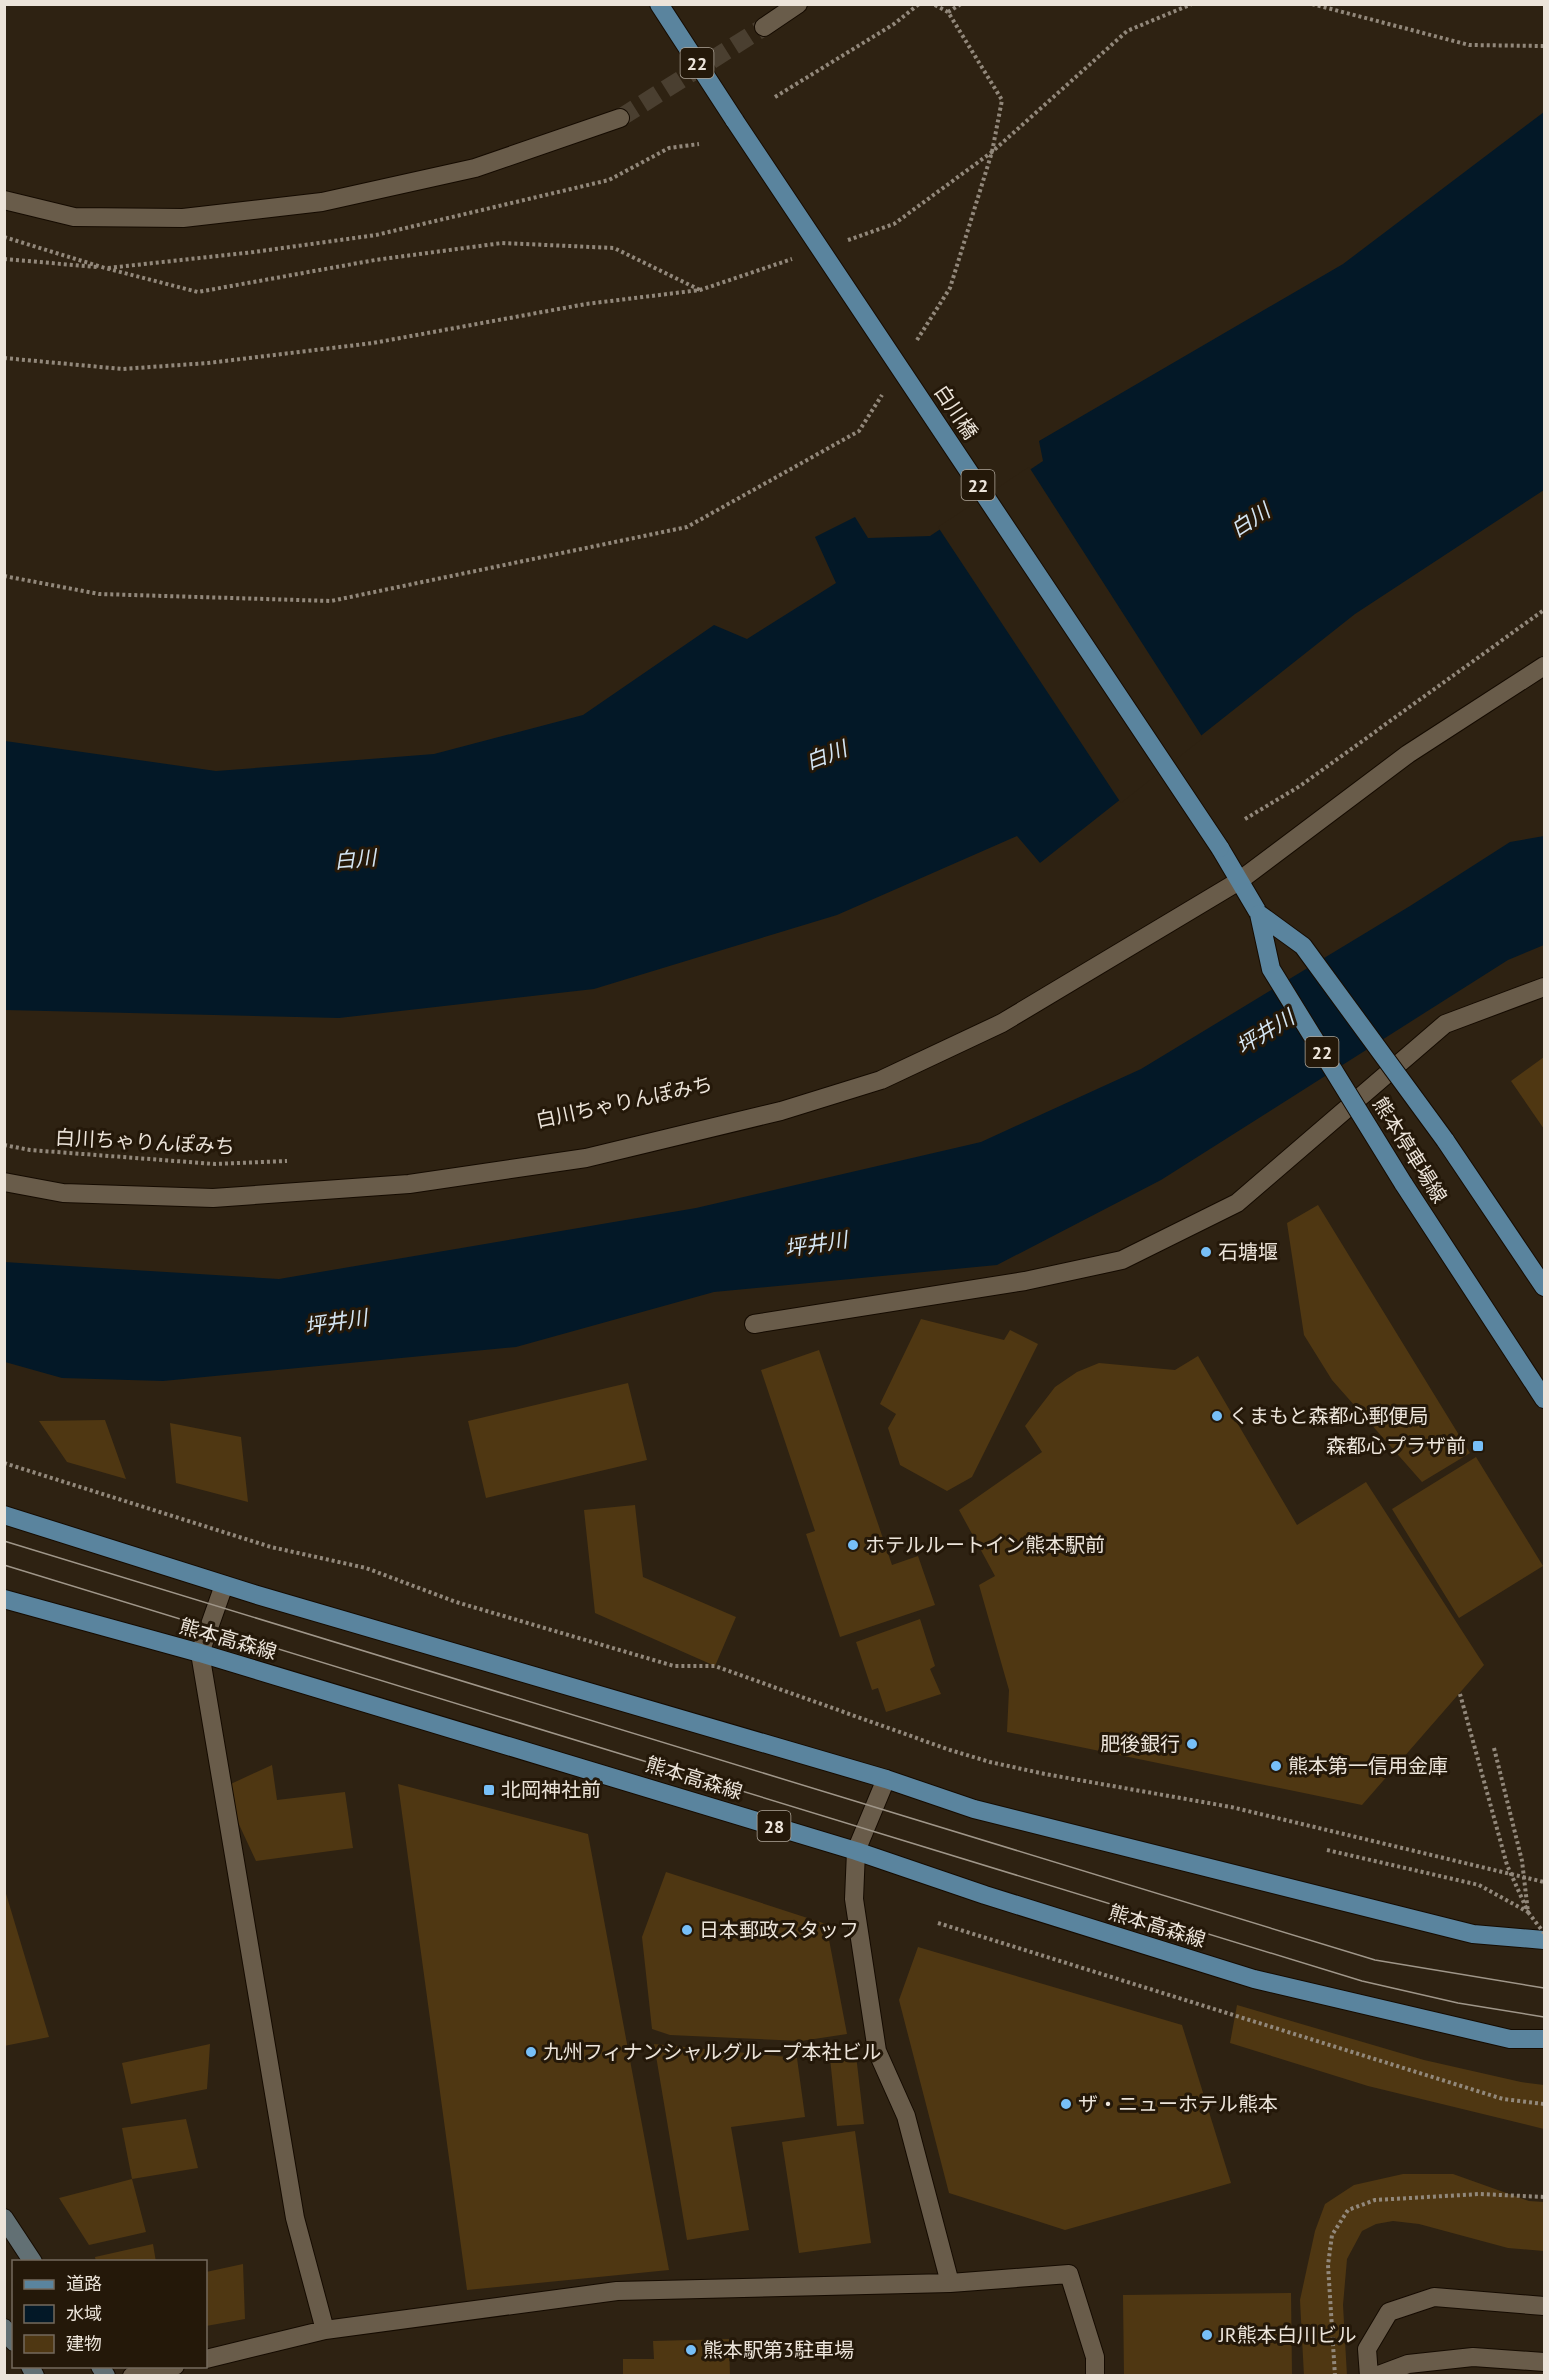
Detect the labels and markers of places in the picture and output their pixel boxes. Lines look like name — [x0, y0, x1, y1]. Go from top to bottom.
place label: 石塘堰 — [1218, 1239, 1278, 1265]
marker: 石塘堰 — [1199, 1245, 1213, 1259]
place label: くまもと森都心郵便局 — [1229, 1403, 1429, 1429]
marker: くまもと森都心郵便局 — [1210, 1409, 1224, 1423]
place label: 森都心プラザ前 — [1326, 1433, 1466, 1459]
marker: 森都心プラザ前 — [1471, 1439, 1485, 1453]
place label: ホテルルートイン熊本駅前 — [865, 1532, 1105, 1558]
marker: ホテルルートイン熊本駅前 — [846, 1538, 860, 1552]
place label: 肥後銀行 — [1100, 1731, 1180, 1757]
marker: 肥後銀行 — [1185, 1737, 1199, 1751]
place label: 熊本第一信用金庫 — [1288, 1753, 1448, 1779]
marker: 熊本第一信用金庫 — [1269, 1759, 1283, 1773]
place label: 北岡神社前 — [501, 1777, 601, 1803]
marker: 北岡神社前 — [482, 1783, 496, 1797]
place label: 日本郵政スタッフ — [699, 1917, 859, 1943]
marker: 日本郵政スタッフ — [680, 1923, 694, 1937]
place label: 九州フィナンシャルグループ本社ビル — [543, 2039, 881, 2065]
marker: 九州フィナンシャルグループ本社ビル — [524, 2045, 538, 2059]
place label: ザ・ニューホテル熊本 — [1078, 2091, 1278, 2117]
marker: ザ・ニューホテル熊本 — [1059, 2097, 1073, 2111]
place label: JR熊本白川ビル — [1218, 2322, 1357, 2348]
marker: JR熊本白川ビル — [1200, 2328, 1214, 2342]
place label: 熊本駅第3駐車場 — [703, 2337, 854, 2363]
marker: 熊本駅第3駐車場 — [684, 2343, 698, 2357]

